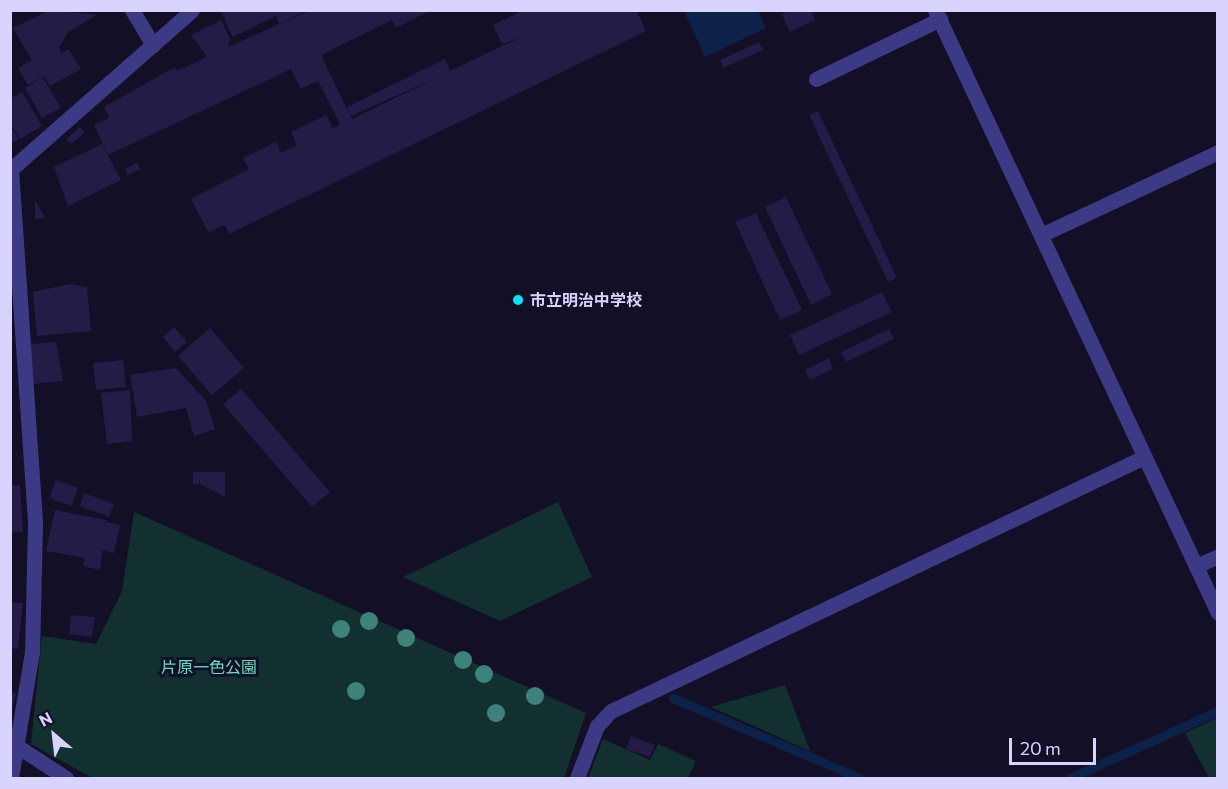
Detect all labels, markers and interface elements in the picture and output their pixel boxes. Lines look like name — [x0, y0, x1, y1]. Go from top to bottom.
place label: 市立明治中学校 — [530, 290, 642, 310]
marker: 市立明治中学校 — [511, 293, 525, 307]
park label: 片原一色公園 — [161, 657, 257, 677]
north arrow — [24, 705, 84, 765]
text: N — [36, 707, 55, 730]
scale bar — [1012, 726, 1099, 764]
text: 20 m — [1020, 737, 1061, 759]

